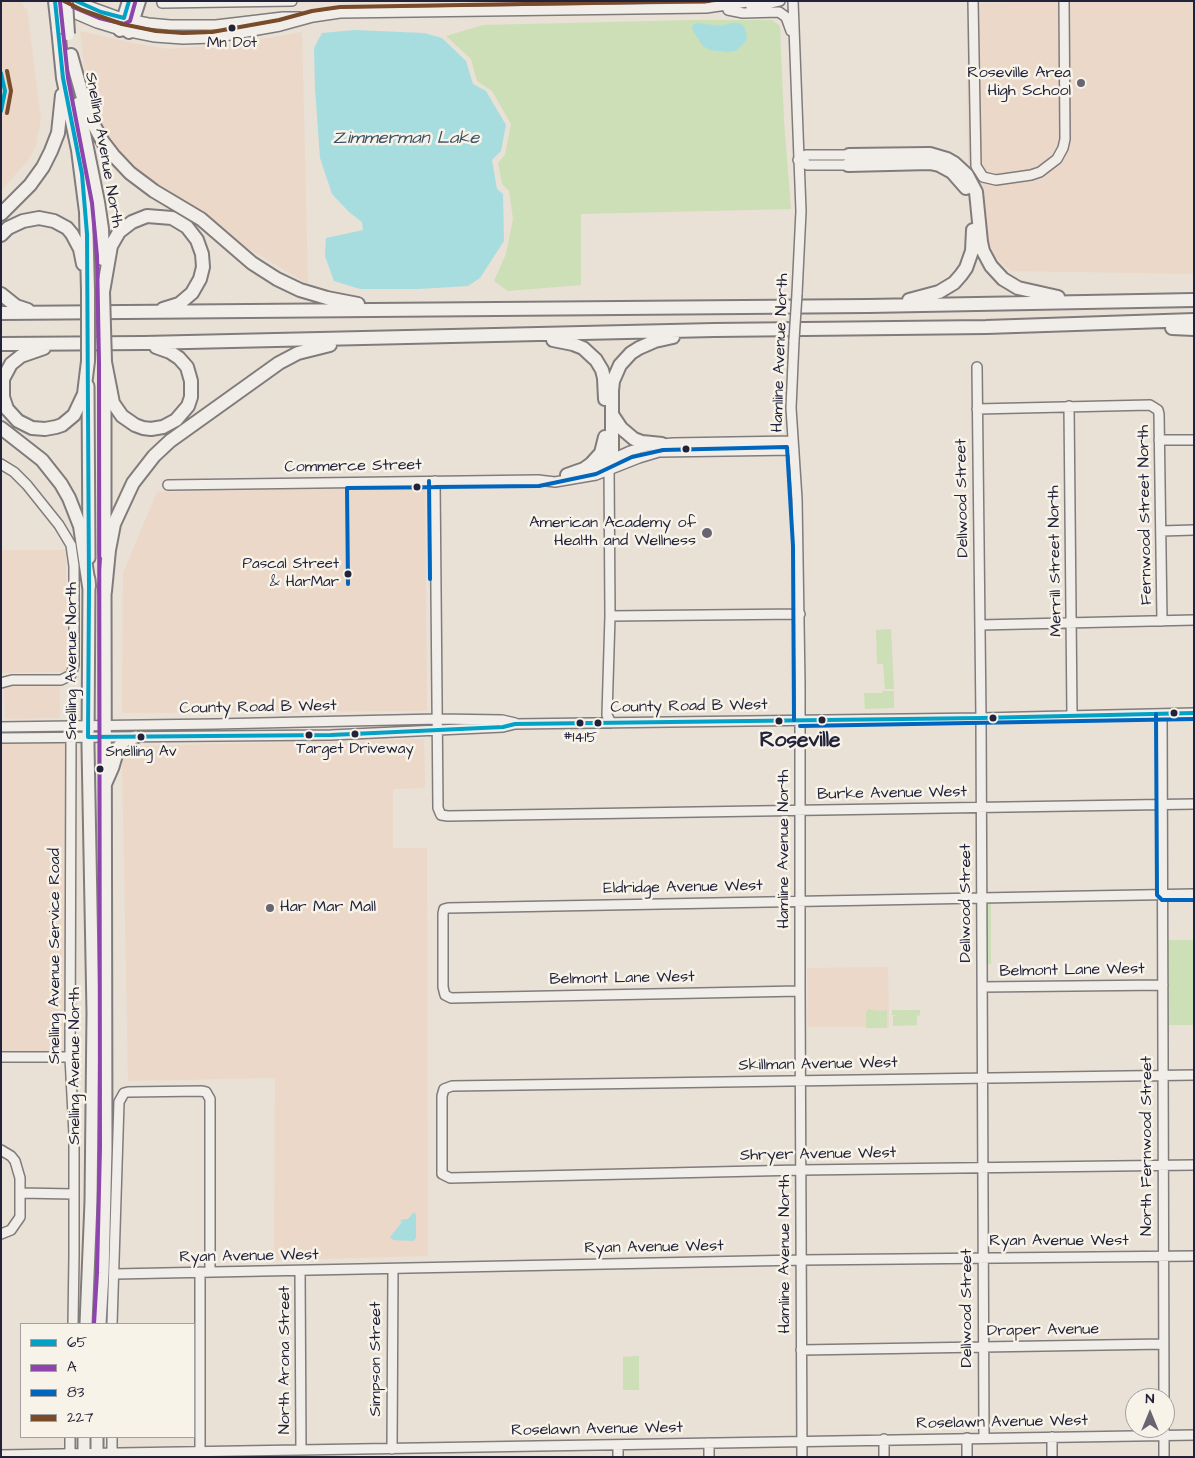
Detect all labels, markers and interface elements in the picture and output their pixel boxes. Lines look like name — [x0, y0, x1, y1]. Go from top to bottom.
marker: Mn Dot — [227, 23, 237, 33]
place label: Mn Dot — [207, 35, 257, 53]
place label: Roseville Area High School — [967, 64, 1071, 102]
street label: Snelling Avenue North — [80, 71, 126, 229]
marker: Roseville Area High School — [1075, 77, 1087, 89]
water label: Zimmerman Lake — [333, 128, 479, 150]
street label: Hamline Avenue North — [769, 273, 793, 433]
street label: Fernwood Street North — [1135, 425, 1157, 605]
street label: Dellwood Street — [952, 438, 974, 558]
unlabelled marker — [681, 444, 691, 454]
street label: Commerce Street — [284, 456, 422, 478]
unlabelled marker — [412, 482, 422, 492]
street label: Merrill Street North — [1045, 485, 1067, 637]
place label: American Academy of Health and Wellness — [529, 514, 696, 552]
marker: American Academy of Health and Wellness — [700, 526, 714, 540]
place label: Pascal Street & HarMar — [243, 556, 339, 591]
marker: Pascal Street & HarMar — [343, 569, 353, 579]
street label: Snelling Avenue North — [63, 582, 83, 740]
street label: County Road B West — [610, 696, 768, 718]
street label: County Road B West — [179, 697, 337, 719]
unlabelled marker — [1169, 708, 1179, 718]
unlabelled marker — [988, 713, 998, 723]
unlabelled marker — [817, 715, 827, 725]
unlabelled marker — [774, 716, 784, 726]
marker: #1415 — [575, 718, 585, 728]
unlabelled marker — [593, 718, 603, 728]
marker: Target Driveway — [350, 729, 360, 739]
district label: Roseville — [760, 729, 840, 755]
unlabelled marker — [304, 730, 314, 740]
place label: #1415 — [563, 730, 597, 748]
marker: Snelling Av — [136, 732, 146, 742]
place label: Target Driveway — [296, 741, 414, 759]
place label: Snelling Av — [106, 744, 176, 762]
unlabelled marker — [95, 764, 105, 774]
street label: Hamline Avenue North — [775, 770, 795, 928]
street label: Burke Avenue West — [817, 783, 967, 805]
street label: Dellwood Street — [957, 844, 977, 962]
street label: Snelling Avenue Service Road — [46, 848, 66, 1064]
street label: Eldridge Avenue West — [603, 877, 763, 899]
place label: Har Mar Mall — [280, 898, 376, 918]
marker: Har Mar Mall — [264, 902, 276, 914]
street label: Belmont Lane West — [999, 960, 1145, 982]
street label: Belmont Lane West — [549, 968, 695, 990]
street label: Snelling Avenue North — [66, 987, 86, 1145]
street label: Skillman Avenue West — [738, 1054, 898, 1076]
street label: North Fernwood Street — [1138, 1056, 1158, 1236]
street label: Shryer Avenue West — [740, 1144, 896, 1166]
street label: Hamline Avenue North — [776, 1175, 796, 1333]
street label: Ryan Avenue West — [989, 1232, 1129, 1252]
street label: Ryan Avenue West — [584, 1237, 724, 1259]
street label: Ryan Avenue West — [179, 1246, 319, 1268]
street label: Dellwood Street — [958, 1249, 978, 1367]
street label: North Arona Street — [276, 1286, 296, 1434]
street label: Simpson Street — [367, 1302, 387, 1416]
street label: Draper Avenue — [987, 1320, 1099, 1342]
legend — [20, 1323, 195, 1438]
text: 65 — [67, 1332, 87, 1353]
text: A — [67, 1357, 77, 1378]
text: 83 — [67, 1382, 84, 1403]
north arrow — [1125, 1388, 1175, 1438]
text: N — [1146, 1389, 1154, 1409]
text: 227 — [67, 1407, 93, 1428]
street label: Roselawn Avenue West — [916, 1412, 1088, 1434]
street label: Roselawn Avenue West — [511, 1419, 683, 1441]

